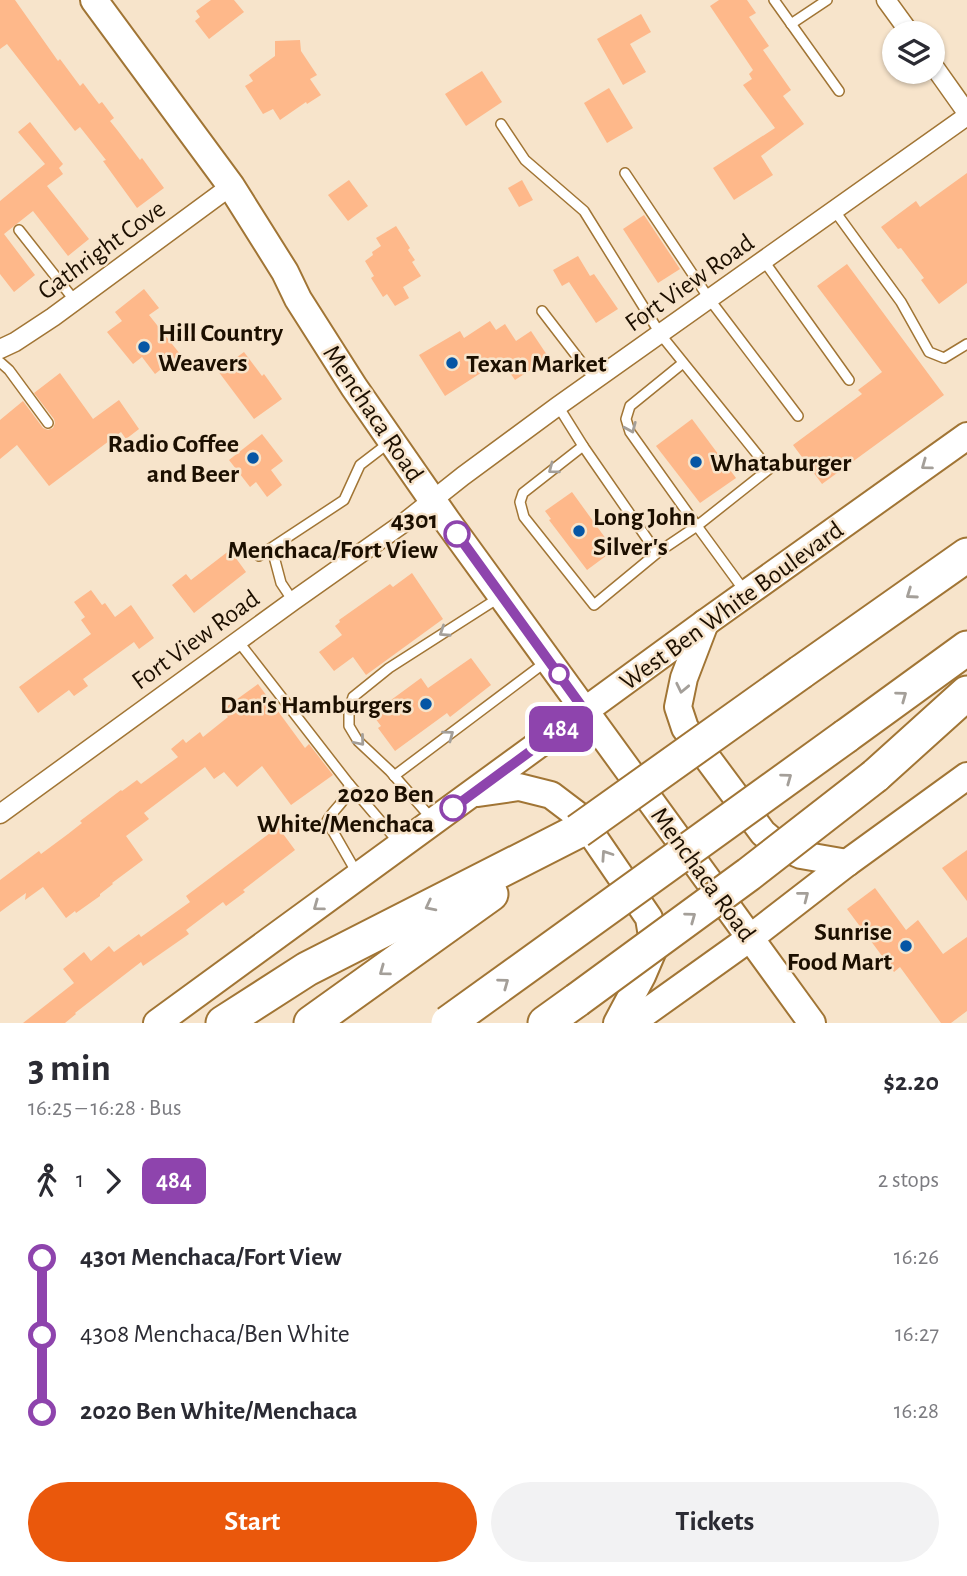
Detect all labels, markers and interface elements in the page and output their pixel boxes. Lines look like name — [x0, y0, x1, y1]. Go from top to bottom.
map controls — [882, 21, 945, 84]
button: layers — [882, 21, 945, 84]
street label: Gathright Cove — [33, 195, 170, 305]
street label: Fort View Road — [621, 229, 759, 337]
place label: Hill Country Weavers — [158, 320, 284, 376]
marker: Hill Country Weavers — [136, 339, 152, 355]
street label: Menchaca Road — [318, 341, 428, 487]
place label: Texan Market — [466, 351, 607, 377]
marker: Texan Market — [444, 355, 460, 371]
one-way arrow — [622, 421, 636, 433]
place label: Radio Coffee and Beer — [108, 431, 239, 487]
marker: Radio Coffee and Beer — [245, 450, 261, 466]
place label: Whataburger — [710, 450, 851, 476]
marker: Whataburger — [688, 454, 704, 470]
one-way arrow — [921, 457, 934, 469]
one-way arrow — [548, 461, 560, 473]
place label: Long John Silver's — [593, 504, 696, 560]
place label: 4301 Menchaca/Fort View — [228, 507, 439, 563]
street label: West Ben White Boulevard — [615, 516, 848, 695]
marker: 4301 Menchaca/Fort View — [444, 521, 470, 547]
marker: Long John Silver's — [571, 523, 587, 539]
street label: Fort View Road — [127, 585, 264, 695]
one-way arrow — [906, 586, 919, 598]
one-way arrow — [439, 624, 452, 637]
unlabelled marker — [549, 664, 569, 684]
one-way arrow — [676, 682, 691, 694]
one-way arrow — [894, 691, 907, 704]
place label: Dan's Hamburgers — [220, 692, 412, 718]
marker: Dan's Hamburgers — [418, 696, 434, 712]
line badge: 484 — [521, 706, 601, 752]
text: 484 — [543, 717, 579, 741]
one-way arrow — [441, 730, 454, 743]
one-way arrow — [352, 733, 365, 746]
one-way arrow — [779, 774, 792, 786]
place label: 2020 Ben White/Menchaca — [257, 781, 434, 837]
marker: 2020 Ben White/Menchaca — [440, 795, 466, 821]
street label: Menchaca Road — [646, 803, 760, 946]
one-way arrow — [602, 850, 614, 863]
one-way arrow — [797, 892, 809, 905]
one-way arrow — [313, 898, 325, 911]
one-way arrow — [425, 898, 437, 912]
one-way arrow — [683, 912, 696, 925]
place label: Sunrise Food Mart — [787, 919, 892, 975]
marker: Sunrise Food Mart — [898, 938, 914, 954]
one-way arrow — [379, 963, 392, 975]
one-way arrow — [496, 979, 509, 991]
text: 3 min — [28, 1050, 111, 1088]
text: $2.20 — [883, 1069, 939, 1095]
text: 16:25 – 16:28 · Bus — [28, 1097, 181, 1120]
icon: walk — [28, 1162, 66, 1200]
icon: forward — [94, 1162, 132, 1200]
text: 1 — [76, 1169, 84, 1192]
text: 484 — [156, 1169, 192, 1193]
text: 2 stops — [878, 1169, 939, 1192]
text: 4301 Menchaca/Fort View — [80, 1244, 342, 1270]
text: 16:26 — [894, 1246, 939, 1269]
text: 4308 Menchaca/Ben White — [80, 1321, 350, 1347]
text: 16:27 — [895, 1323, 939, 1346]
text: 2020 Ben White/Menchaca — [80, 1398, 358, 1424]
text: 16:28 — [894, 1400, 939, 1423]
button: Start — [28, 1482, 477, 1562]
button: Tickets — [491, 1482, 939, 1562]

